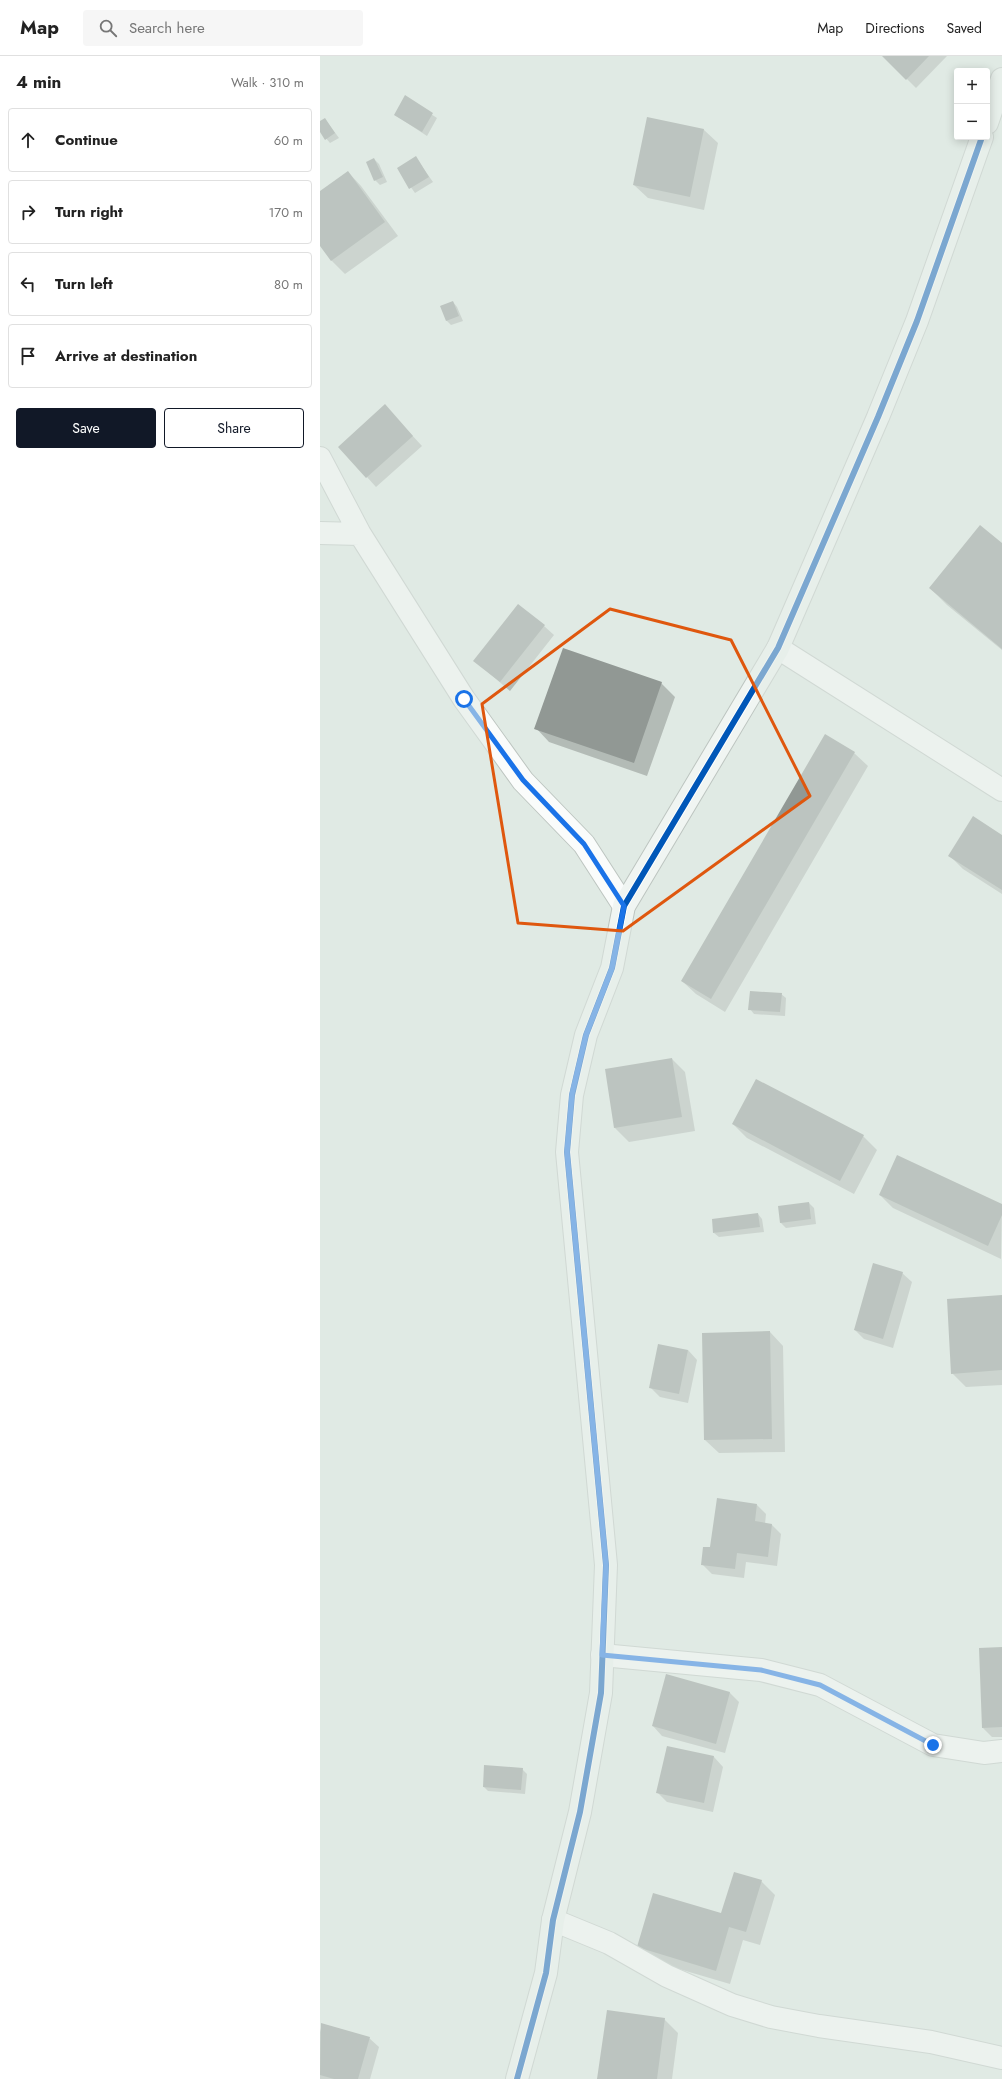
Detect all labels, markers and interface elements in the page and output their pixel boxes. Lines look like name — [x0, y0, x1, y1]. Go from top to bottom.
search box — [83, 10, 363, 46]
text: Map — [20, 14, 59, 41]
icon: search — [97, 17, 119, 39]
text: Search here — [129, 17, 205, 39]
text: Map — [817, 18, 843, 38]
text: Directions — [865, 18, 925, 38]
text: Saved — [947, 18, 982, 38]
map controls — [954, 68, 990, 140]
button: + — [954, 68, 990, 104]
text: 4 min — [16, 70, 61, 94]
text: Walk · 310 m — [231, 73, 304, 92]
button: − — [954, 104, 990, 140]
icon: ahead — [17, 129, 39, 151]
text: Continue — [55, 129, 118, 151]
text: 60 m — [274, 131, 303, 150]
icon: right — [17, 201, 39, 223]
text: Turn right — [55, 201, 123, 223]
text: 170 m — [268, 203, 303, 222]
icon: left — [17, 273, 39, 295]
text: Turn left — [55, 273, 113, 295]
text: 80 m — [274, 275, 303, 294]
icon: arrive — [17, 345, 39, 367]
text: Arrive at destination — [55, 345, 197, 367]
button: Save — [16, 408, 156, 448]
button: Share — [164, 408, 304, 448]
route start — [455, 690, 473, 708]
route end — [924, 1736, 942, 1754]

